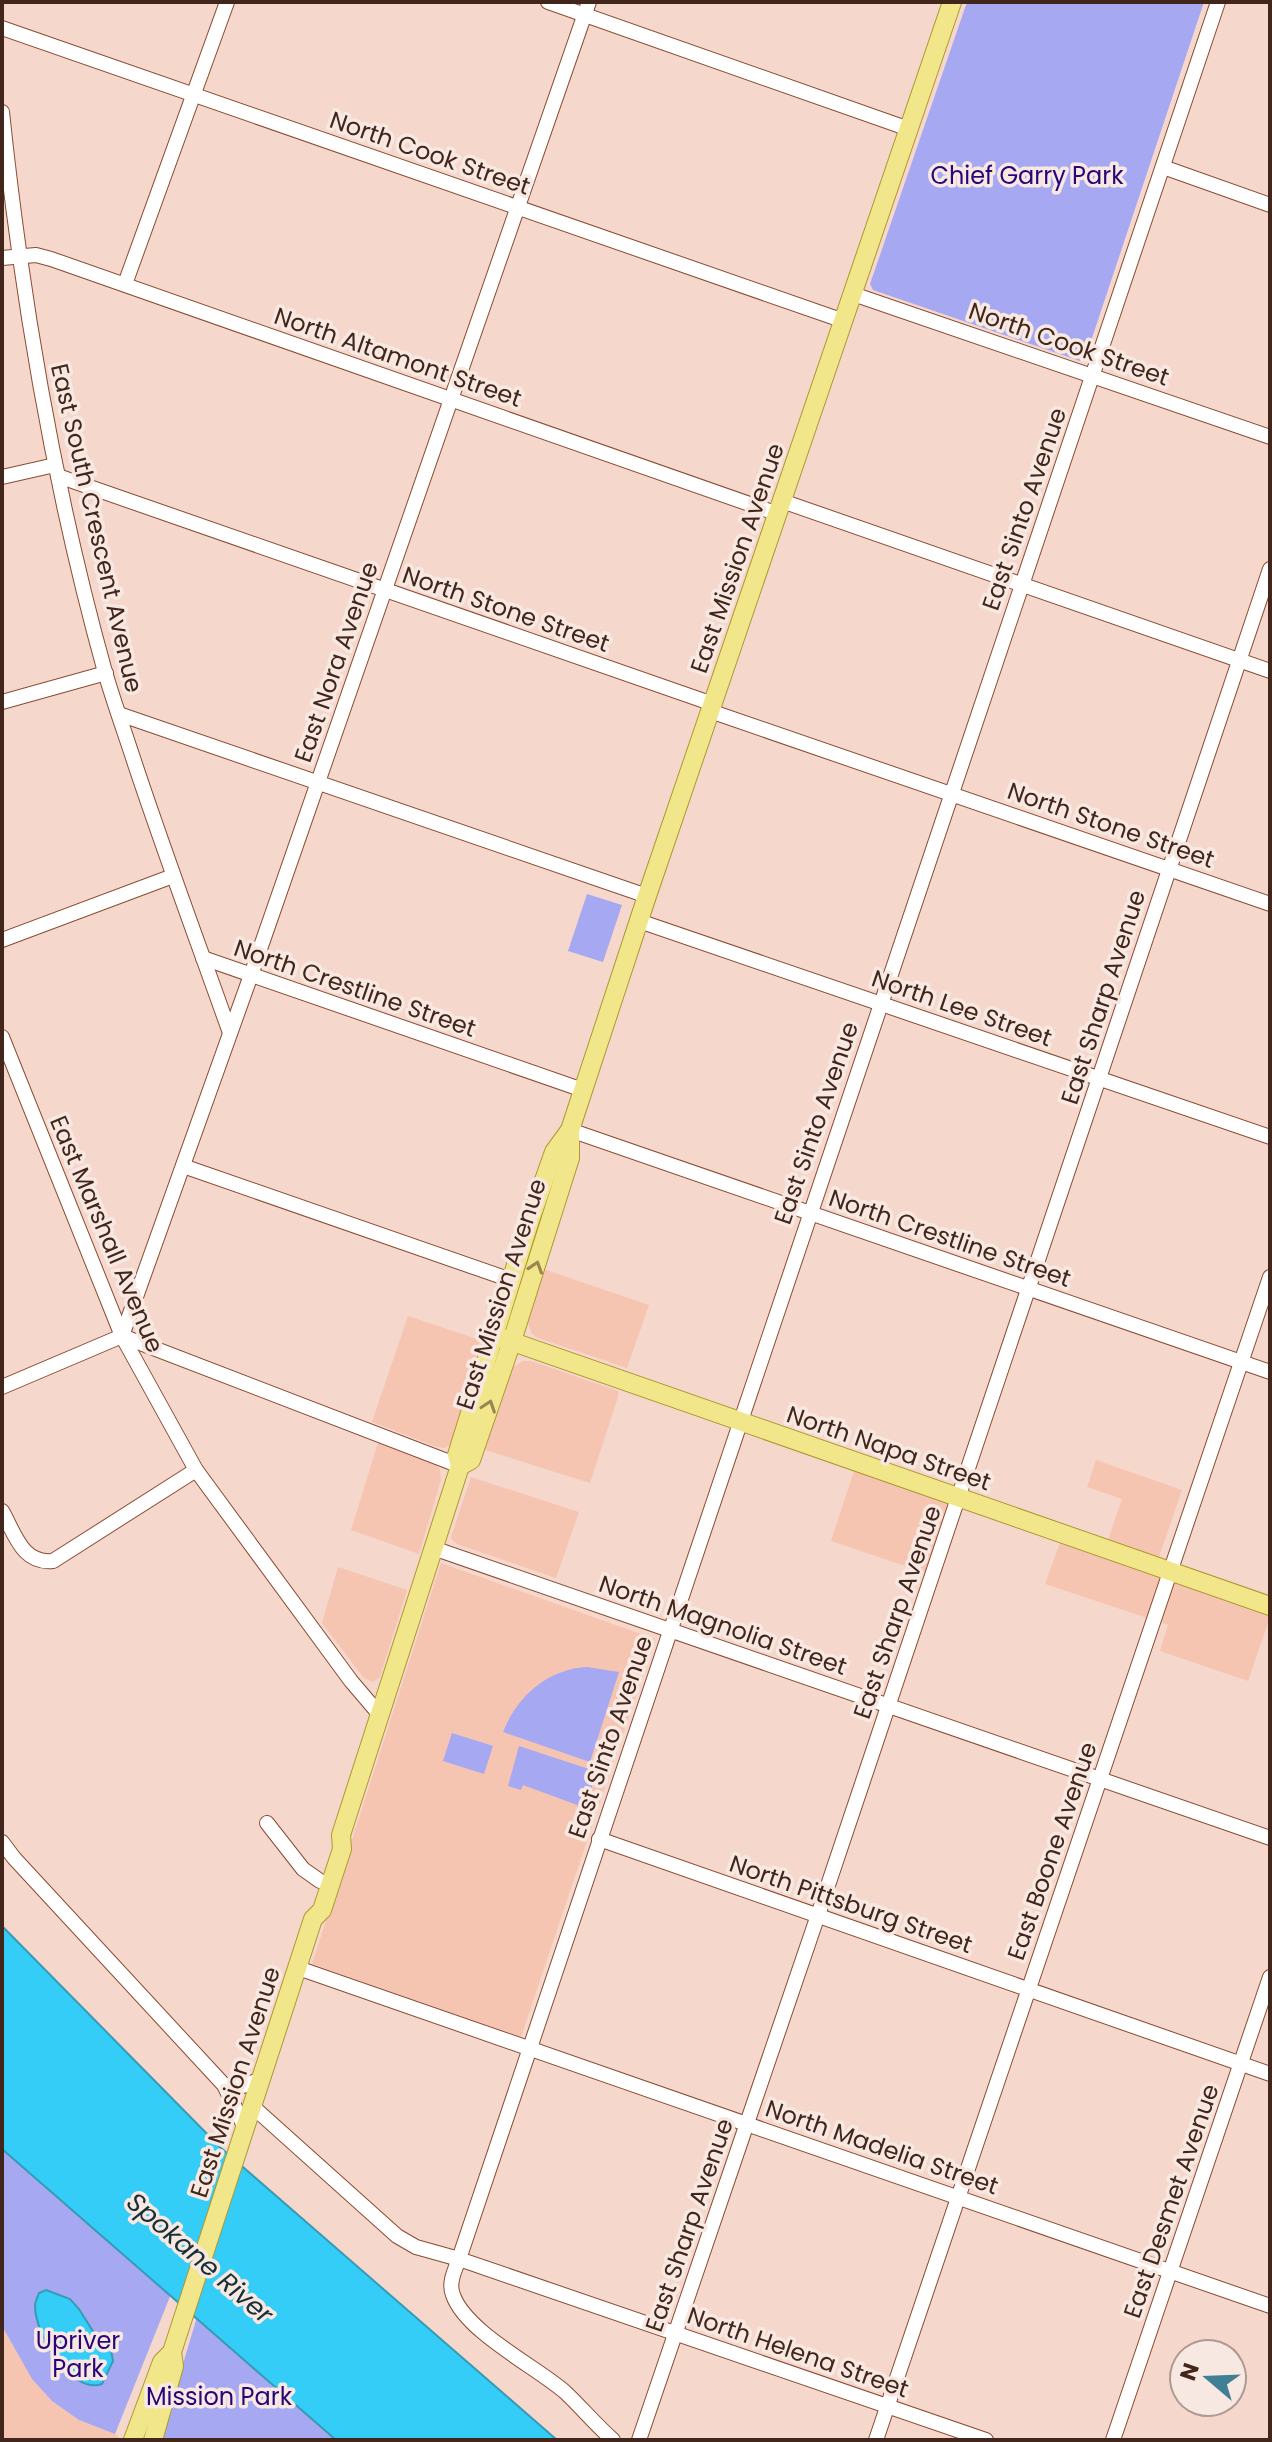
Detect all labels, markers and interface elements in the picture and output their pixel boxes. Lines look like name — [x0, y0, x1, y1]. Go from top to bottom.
street label: North Cook Street — [325, 103, 535, 203]
park label: Chief Garry Park — [930, 159, 1124, 192]
street label: North Cook Street — [964, 294, 1174, 394]
street label: North Altamont Street — [270, 299, 526, 415]
street label: East South Crescent Avenue — [43, 360, 151, 696]
street label: East Sinto Avenue — [974, 403, 1074, 615]
street label: East Mission Avenue — [682, 439, 792, 677]
street label: East Nora Avenue — [286, 557, 386, 767]
street label: North Stone Street — [398, 558, 614, 660]
street label: North Stone Street — [1003, 774, 1219, 876]
street label: East Sharp Avenue — [1053, 886, 1153, 1108]
street label: North Crestline Street — [230, 931, 480, 1045]
street label: North Lee Street — [868, 962, 1056, 1054]
street label: East Sinto Avenue — [766, 1017, 866, 1229]
street label: East Marshall Avenue — [42, 1110, 172, 1358]
street label: East Mission Avenue — [448, 1174, 554, 1414]
street label: North Crestline Street — [825, 1181, 1075, 1295]
one-way arrow — [526, 1261, 542, 1275]
street label: North Napa Street — [782, 1398, 996, 1498]
one-way arrow — [480, 1400, 496, 1414]
street label: East Sharp Avenue — [845, 1501, 949, 1723]
street label: North Magnolia Street — [595, 1567, 851, 1683]
street label: East Sinto Avenue — [560, 1631, 660, 1843]
street label: East Boone Avenue — [999, 1738, 1105, 1964]
street label: North Pittsburg Street — [725, 1847, 977, 1961]
street label: East Mission Avenue — [182, 1962, 288, 2202]
street label: East Desmet Avenue — [1115, 2080, 1227, 2322]
street label: North Madelia Street — [761, 2092, 1003, 2202]
street label: East Sharp Avenue — [637, 2114, 741, 2336]
water label: Spokane River — [119, 2184, 282, 2333]
street label: North Helena Street — [683, 2299, 913, 2405]
park label: Upriver Park — [36, 2324, 120, 2385]
north arrow — [1168, 2338, 1248, 2418]
text: N — [1172, 2359, 1207, 2385]
park label: Mission Park — [146, 2380, 293, 2413]

